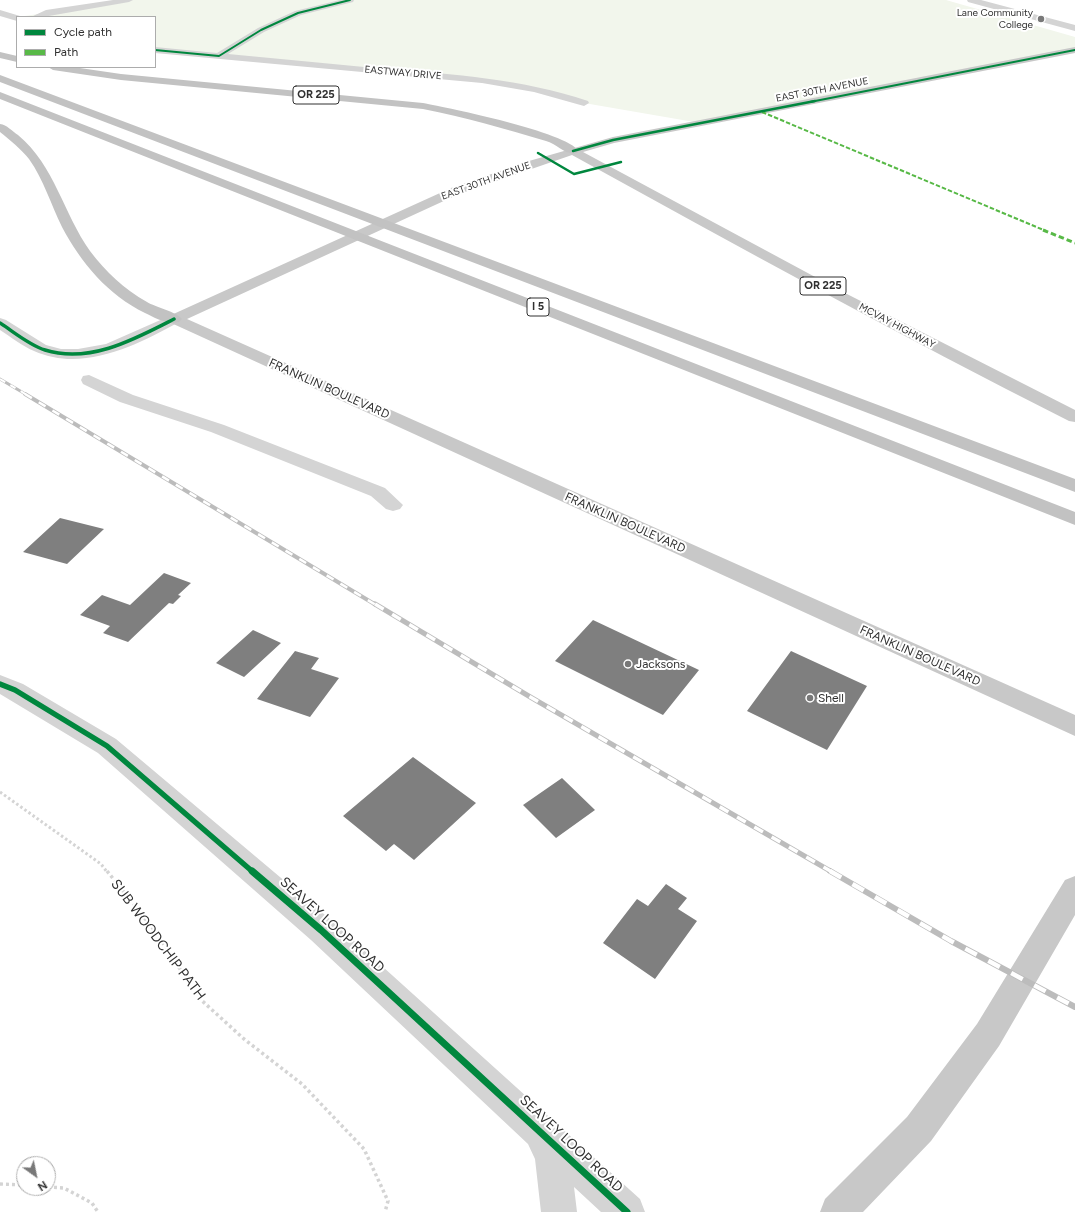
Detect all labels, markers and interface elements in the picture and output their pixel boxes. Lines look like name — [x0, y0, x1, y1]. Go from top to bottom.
place label: Lane Community College — [957, 7, 1033, 30]
marker: Lane Community College — [1036, 14, 1046, 24]
legend — [16, 16, 156, 68]
text: Cycle path — [54, 25, 112, 39]
text: Path — [54, 45, 78, 59]
street label: EASTWAY DRIVE — [364, 64, 442, 82]
street label: EAST 30TH AVENUE — [775, 75, 869, 105]
road number: OR 225 — [293, 86, 339, 104]
street label: EAST 30TH AVENUE — [440, 159, 532, 203]
road number: OR 225 — [800, 277, 846, 295]
road number: I 5 — [527, 298, 549, 316]
street label: MCVAY HIGHWAY — [857, 301, 937, 351]
street label: FRANKLIN BOULEVARD — [266, 356, 392, 422]
street label: FRANKLIN BOULEVARD — [562, 490, 688, 556]
street label: FRANKLIN BOULEVARD — [857, 623, 983, 689]
place label: Jacksons — [636, 657, 685, 671]
marker: Jacksons — [623, 659, 633, 669]
place label: Shell — [818, 691, 844, 705]
marker: Shell — [805, 693, 815, 703]
street label: SEAVEY LOOP ROAD — [276, 874, 388, 976]
street label: SUB WOODCHIP PATH — [107, 876, 209, 1004]
street label: SEAVEY LOOP ROAD — [516, 1092, 626, 1196]
north arrow — [16, 1156, 56, 1196]
text: N — [35, 1178, 49, 1193]

